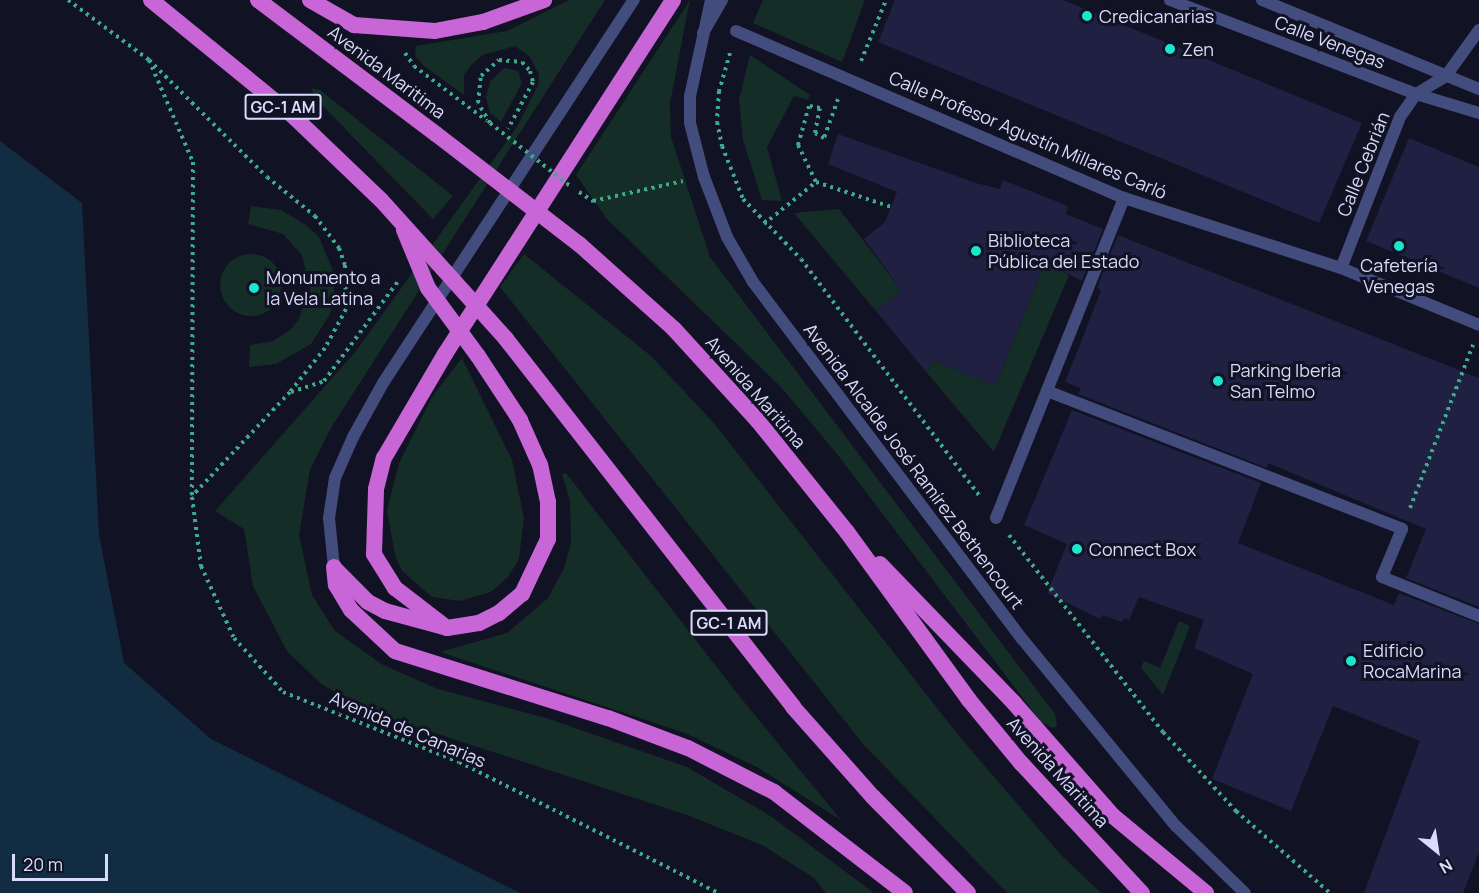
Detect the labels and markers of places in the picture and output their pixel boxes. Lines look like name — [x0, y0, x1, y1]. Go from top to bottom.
place label: Credicanarias — [1099, 5, 1214, 27]
marker: Credicanarias — [1080, 9, 1094, 23]
place label: Zen — [1182, 38, 1214, 60]
marker: Zen — [1163, 42, 1177, 56]
place label: Biblioteca Pública del Estado — [988, 230, 1139, 272]
marker: Cafetería Venegas — [1392, 239, 1406, 253]
marker: Biblioteca Pública del Estado — [969, 244, 983, 258]
place label: Cafetería Venegas — [1360, 255, 1438, 298]
place label: Monumento a la Vela Latina — [266, 267, 380, 310]
marker: Monumento a la Vela Latina — [247, 281, 261, 295]
place label: Parking Iberia San Telmo — [1230, 360, 1341, 403]
marker: Parking Iberia San Telmo — [1211, 374, 1225, 388]
place label: Connect Box — [1089, 538, 1196, 560]
marker: Connect Box — [1070, 542, 1084, 556]
place label: Edificio RocaMarina — [1363, 640, 1461, 682]
marker: Edificio RocaMarina — [1344, 654, 1358, 668]

